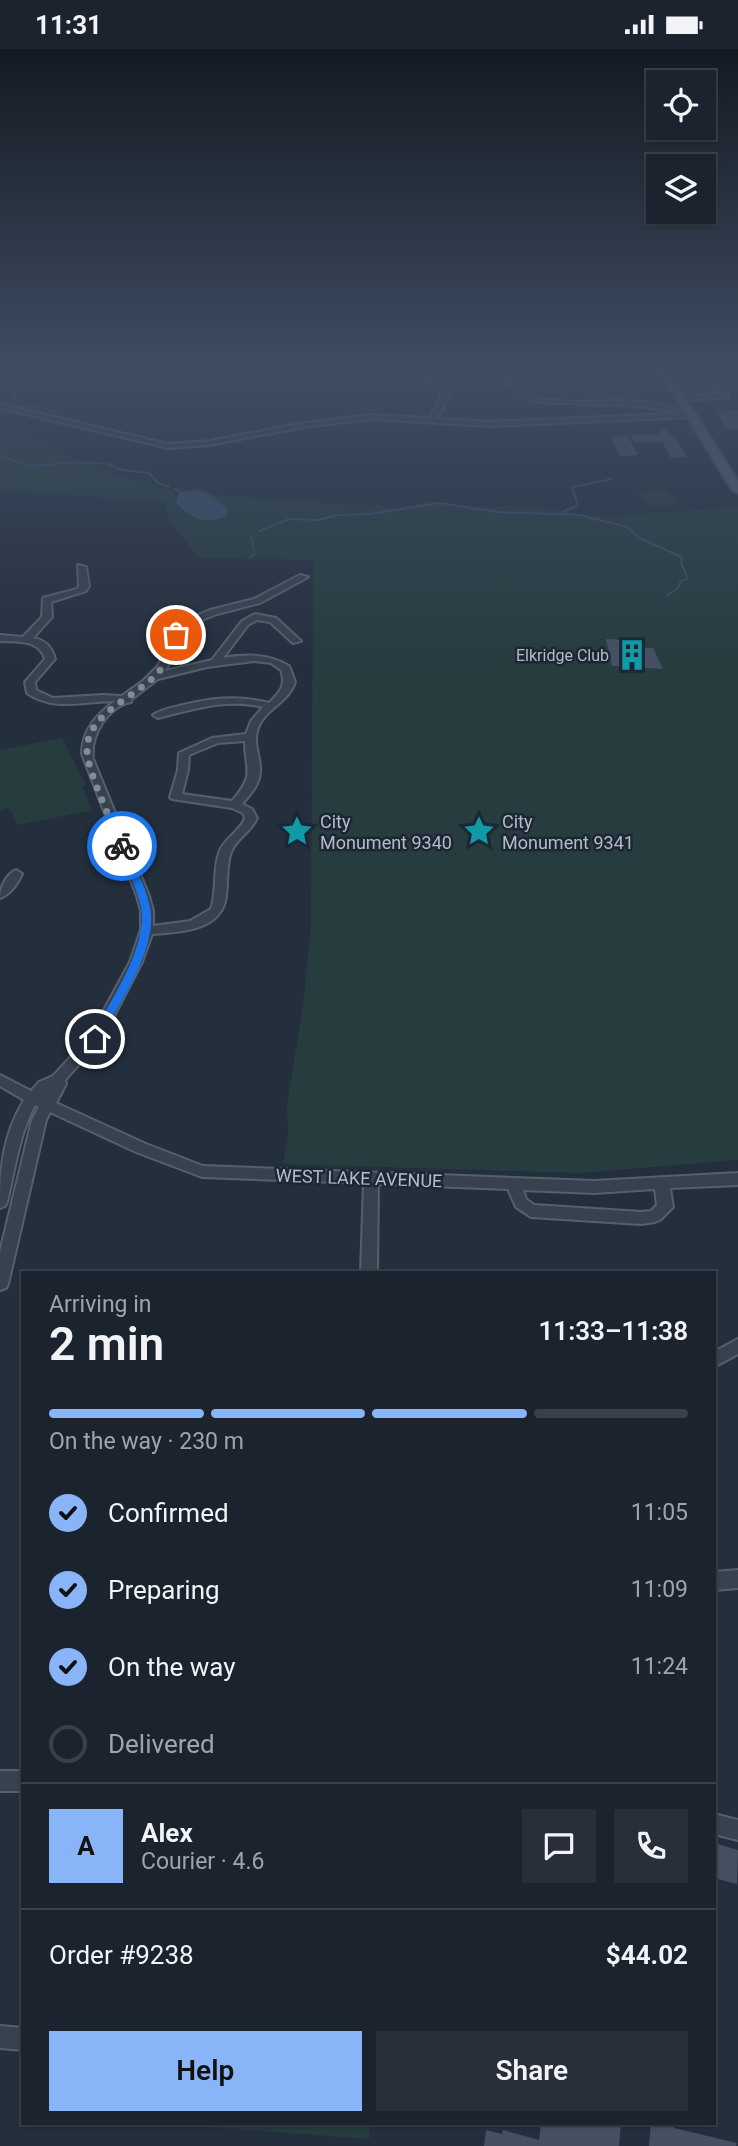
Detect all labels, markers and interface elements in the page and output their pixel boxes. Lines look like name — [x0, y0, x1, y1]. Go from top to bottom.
text: 11:31 — [35, 10, 102, 40]
map controls — [646, 70, 716, 224]
button: locate — [646, 70, 716, 140]
button: layers — [646, 154, 716, 224]
pin — [146, 605, 206, 665]
icon: bag — [157, 616, 195, 654]
building icon: Elkridge Club — [615, 638, 649, 672]
place label: Elkridge Club — [516, 646, 609, 665]
courier — [87, 811, 157, 881]
place label: City Monument 9340 — [320, 811, 452, 853]
place label: City Monument 9341 — [502, 811, 634, 853]
place icon: City Monument 9340 — [280, 814, 314, 848]
place icon: City Monument 9341 — [462, 814, 496, 848]
icon: bike — [103, 827, 141, 865]
pin — [65, 1009, 125, 1069]
icon: home — [76, 1020, 114, 1058]
street label: WEST LAKE AVENUE — [275, 1165, 443, 1191]
text: Arriving in — [49, 1291, 152, 1318]
text: 11:33–11:38 — [538, 1316, 688, 1346]
text: 2 min — [49, 1317, 164, 1371]
text: On the way · 230 m — [49, 1428, 244, 1455]
icon: check — [49, 1494, 87, 1532]
text: Confirmed — [108, 1498, 229, 1528]
text: 11:05 — [631, 1499, 688, 1526]
icon: check — [49, 1571, 87, 1609]
text: Preparing — [108, 1575, 220, 1605]
text: 11:09 — [631, 1576, 688, 1603]
icon: check — [49, 1648, 87, 1686]
text: On the way — [108, 1652, 236, 1682]
text: 11:24 — [631, 1653, 688, 1680]
text: Delivered — [108, 1729, 215, 1759]
button: chat — [522, 1809, 596, 1883]
button: phone — [614, 1809, 688, 1883]
text: Alex — [141, 1818, 193, 1848]
text: A — [77, 1831, 95, 1861]
text: Courier · 4.6 — [141, 1848, 264, 1875]
text: Order #9238 — [49, 1940, 194, 1970]
text: $44.02 — [606, 1940, 688, 1970]
button: Help — [49, 2031, 362, 2111]
button: Share — [376, 2031, 688, 2111]

